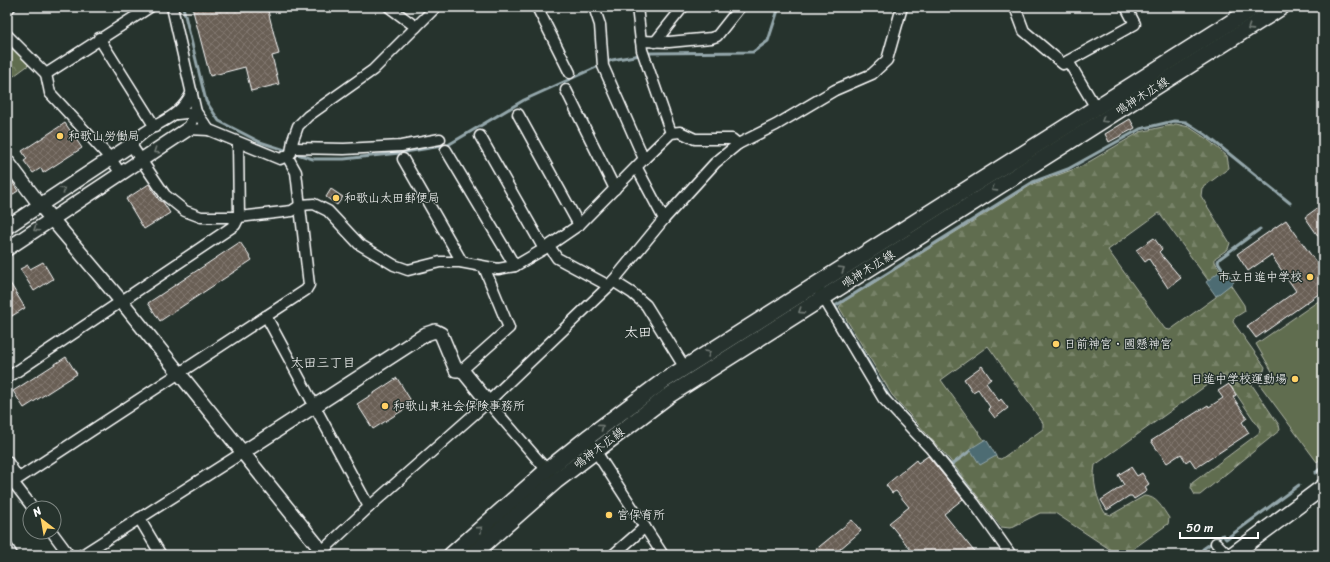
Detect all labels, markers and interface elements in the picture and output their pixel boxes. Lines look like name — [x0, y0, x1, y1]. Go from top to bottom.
one-way arrow — [1247, 23, 1254, 30]
street label: 鳴神木広線 — [1111, 71, 1173, 121]
one-way arrow — [1101, 115, 1108, 123]
place label: 和歌山労働局 — [68, 125, 140, 147]
marker: 和歌山労働局 — [55, 131, 65, 141]
one-way arrow — [153, 146, 160, 154]
one-way arrow — [991, 185, 998, 192]
one-way arrow — [59, 187, 66, 195]
place label: 和歌山太田郵便局 — [344, 187, 440, 209]
marker: 和歌山太田郵便局 — [331, 193, 341, 203]
one-way arrow — [33, 224, 40, 231]
street label: 鳴神木広線 — [837, 244, 899, 294]
place label: 市立日進中学校 — [1218, 266, 1302, 288]
one-way arrow — [837, 267, 844, 274]
marker: 市立日進中学校 — [1305, 272, 1315, 282]
one-way arrow — [799, 306, 806, 313]
district label: 太田 — [624, 320, 652, 345]
place label: 日前神宮・國懸神宮 — [1064, 333, 1172, 355]
marker: 日前神宮・國懸神宮 — [1051, 339, 1061, 349]
district label: 太田三丁目 — [290, 351, 356, 374]
one-way arrow — [704, 351, 711, 358]
place label: 日進中学校運動場 — [1191, 368, 1287, 390]
marker: 日進中学校運動場 — [1290, 374, 1300, 384]
place label: 和歌山東社会保険事務所 — [393, 395, 525, 417]
marker: 和歌山東社会保険事務所 — [380, 401, 390, 411]
street label: 鳴神木広線 — [568, 421, 630, 475]
one-way arrow — [597, 425, 604, 432]
north arrow — [22, 500, 62, 540]
text: N — [28, 502, 46, 522]
place label: 宮保育所 — [617, 504, 665, 526]
marker: 宮保育所 — [604, 510, 614, 520]
scale bar — [1180, 514, 1258, 540]
text: 50 m — [1186, 517, 1213, 539]
one-way arrow — [476, 527, 483, 534]

